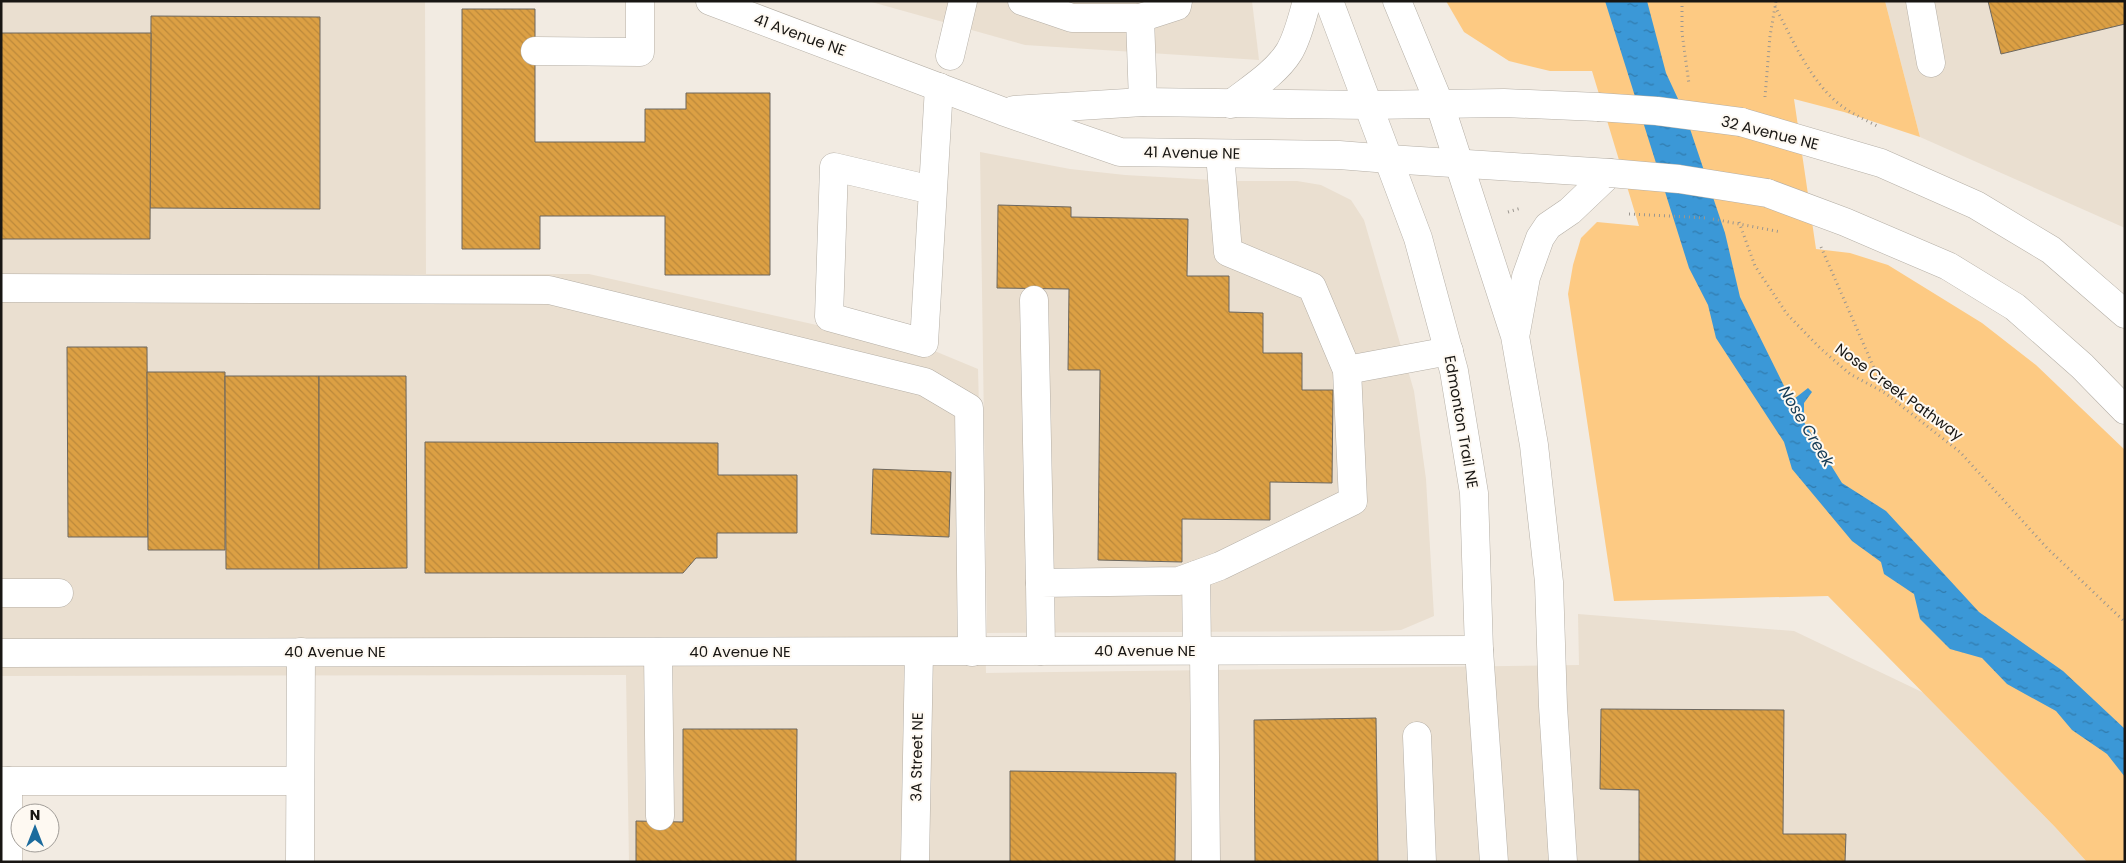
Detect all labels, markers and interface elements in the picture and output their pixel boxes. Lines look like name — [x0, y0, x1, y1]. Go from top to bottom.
street label: 41 Avenue NE — [751, 8, 849, 61]
street label: 32 Avenue NE — [1719, 110, 1821, 155]
street label: 41 Avenue NE — [1143, 141, 1241, 164]
street label: Nose Creek Pathway — [1831, 338, 1968, 446]
street label: Edmonton Trail NE — [1439, 354, 1484, 490]
water label: Nose Creek — [1773, 381, 1840, 472]
street label: 40 Avenue NE — [1094, 640, 1196, 661]
street label: 40 Avenue NE — [284, 641, 386, 662]
street label: 40 Avenue NE — [689, 641, 791, 662]
street label: 3A Street NE — [905, 712, 928, 802]
north arrow — [10, 803, 60, 853]
text: N — [30, 805, 40, 825]

